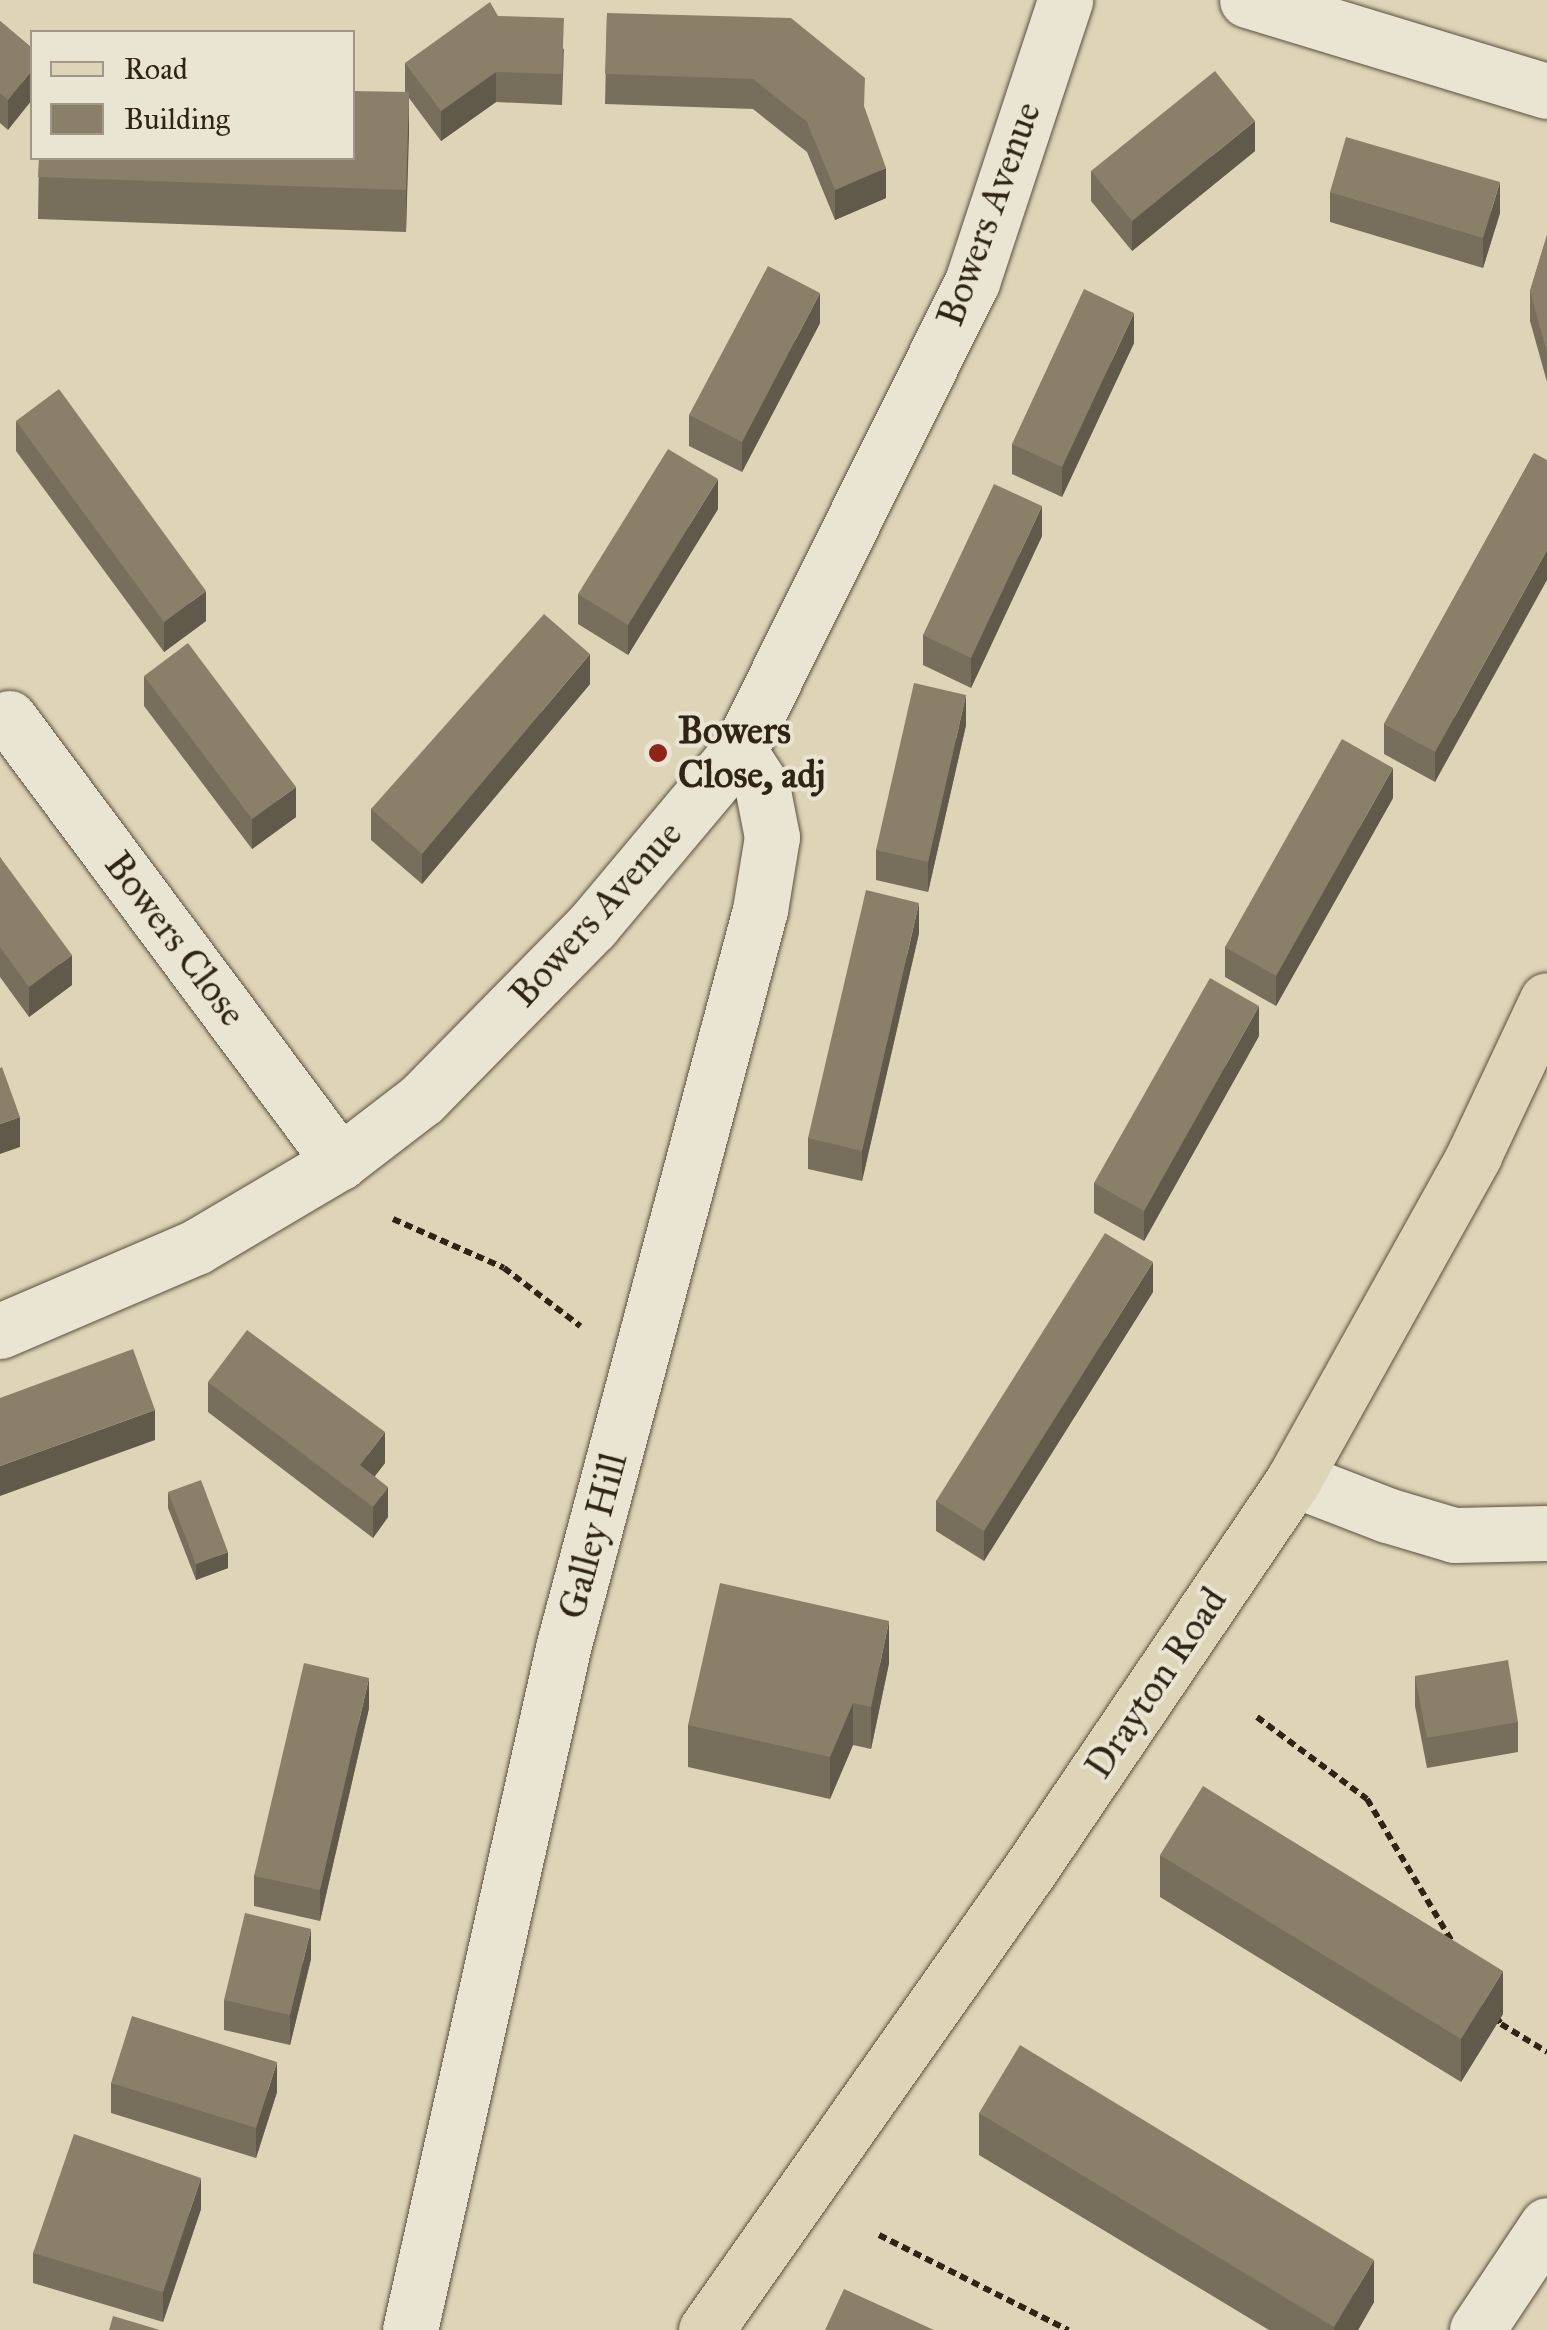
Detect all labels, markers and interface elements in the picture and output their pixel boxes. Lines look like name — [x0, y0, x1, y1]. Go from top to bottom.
legend — [30, 30, 355, 160]
text: Road — [124, 51, 188, 87]
street label: Bowers Avenue — [927, 96, 1051, 332]
text: Building — [124, 101, 230, 137]
place label: Bowers Close, adj — [678, 708, 826, 798]
marker: Bowers Close, adj — [647, 742, 669, 764]
street label: Bowers Avenue — [500, 811, 692, 1017]
street label: Bowers Close — [95, 843, 255, 1035]
street label: Galley Hill — [549, 1448, 637, 1624]
street label: Drayton Road — [1076, 1579, 1236, 1787]

